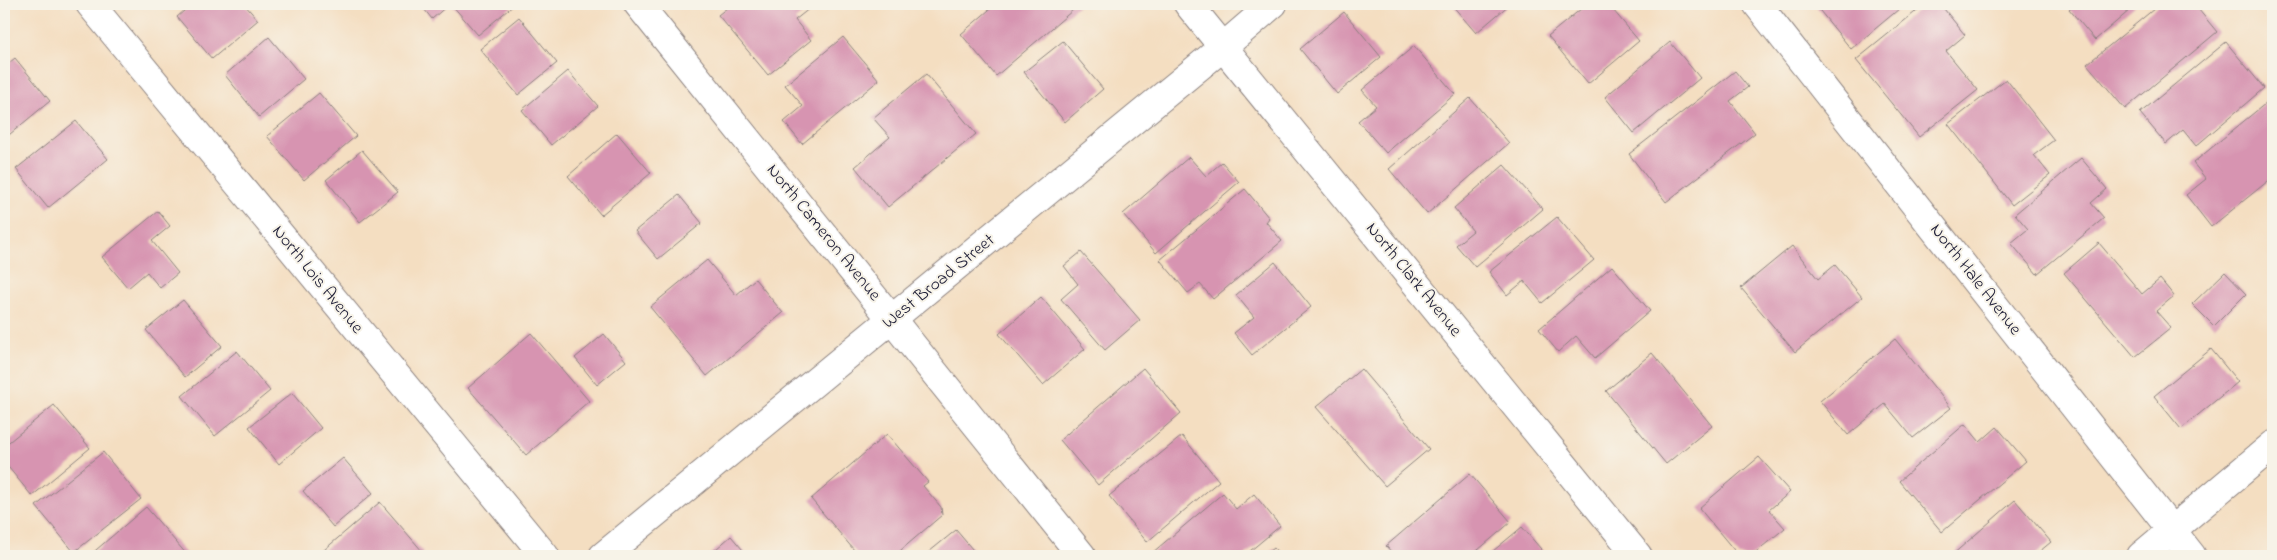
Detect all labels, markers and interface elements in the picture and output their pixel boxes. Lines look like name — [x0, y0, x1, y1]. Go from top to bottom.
street label: North Cameron Avenue — [759, 159, 887, 308]
street label: North Clark Avenue — [1359, 217, 1468, 344]
street label: North Hale Avenue — [1923, 218, 2028, 342]
street label: North Lois Avenue — [265, 220, 370, 341]
street label: West Broad Street — [877, 228, 1001, 336]

